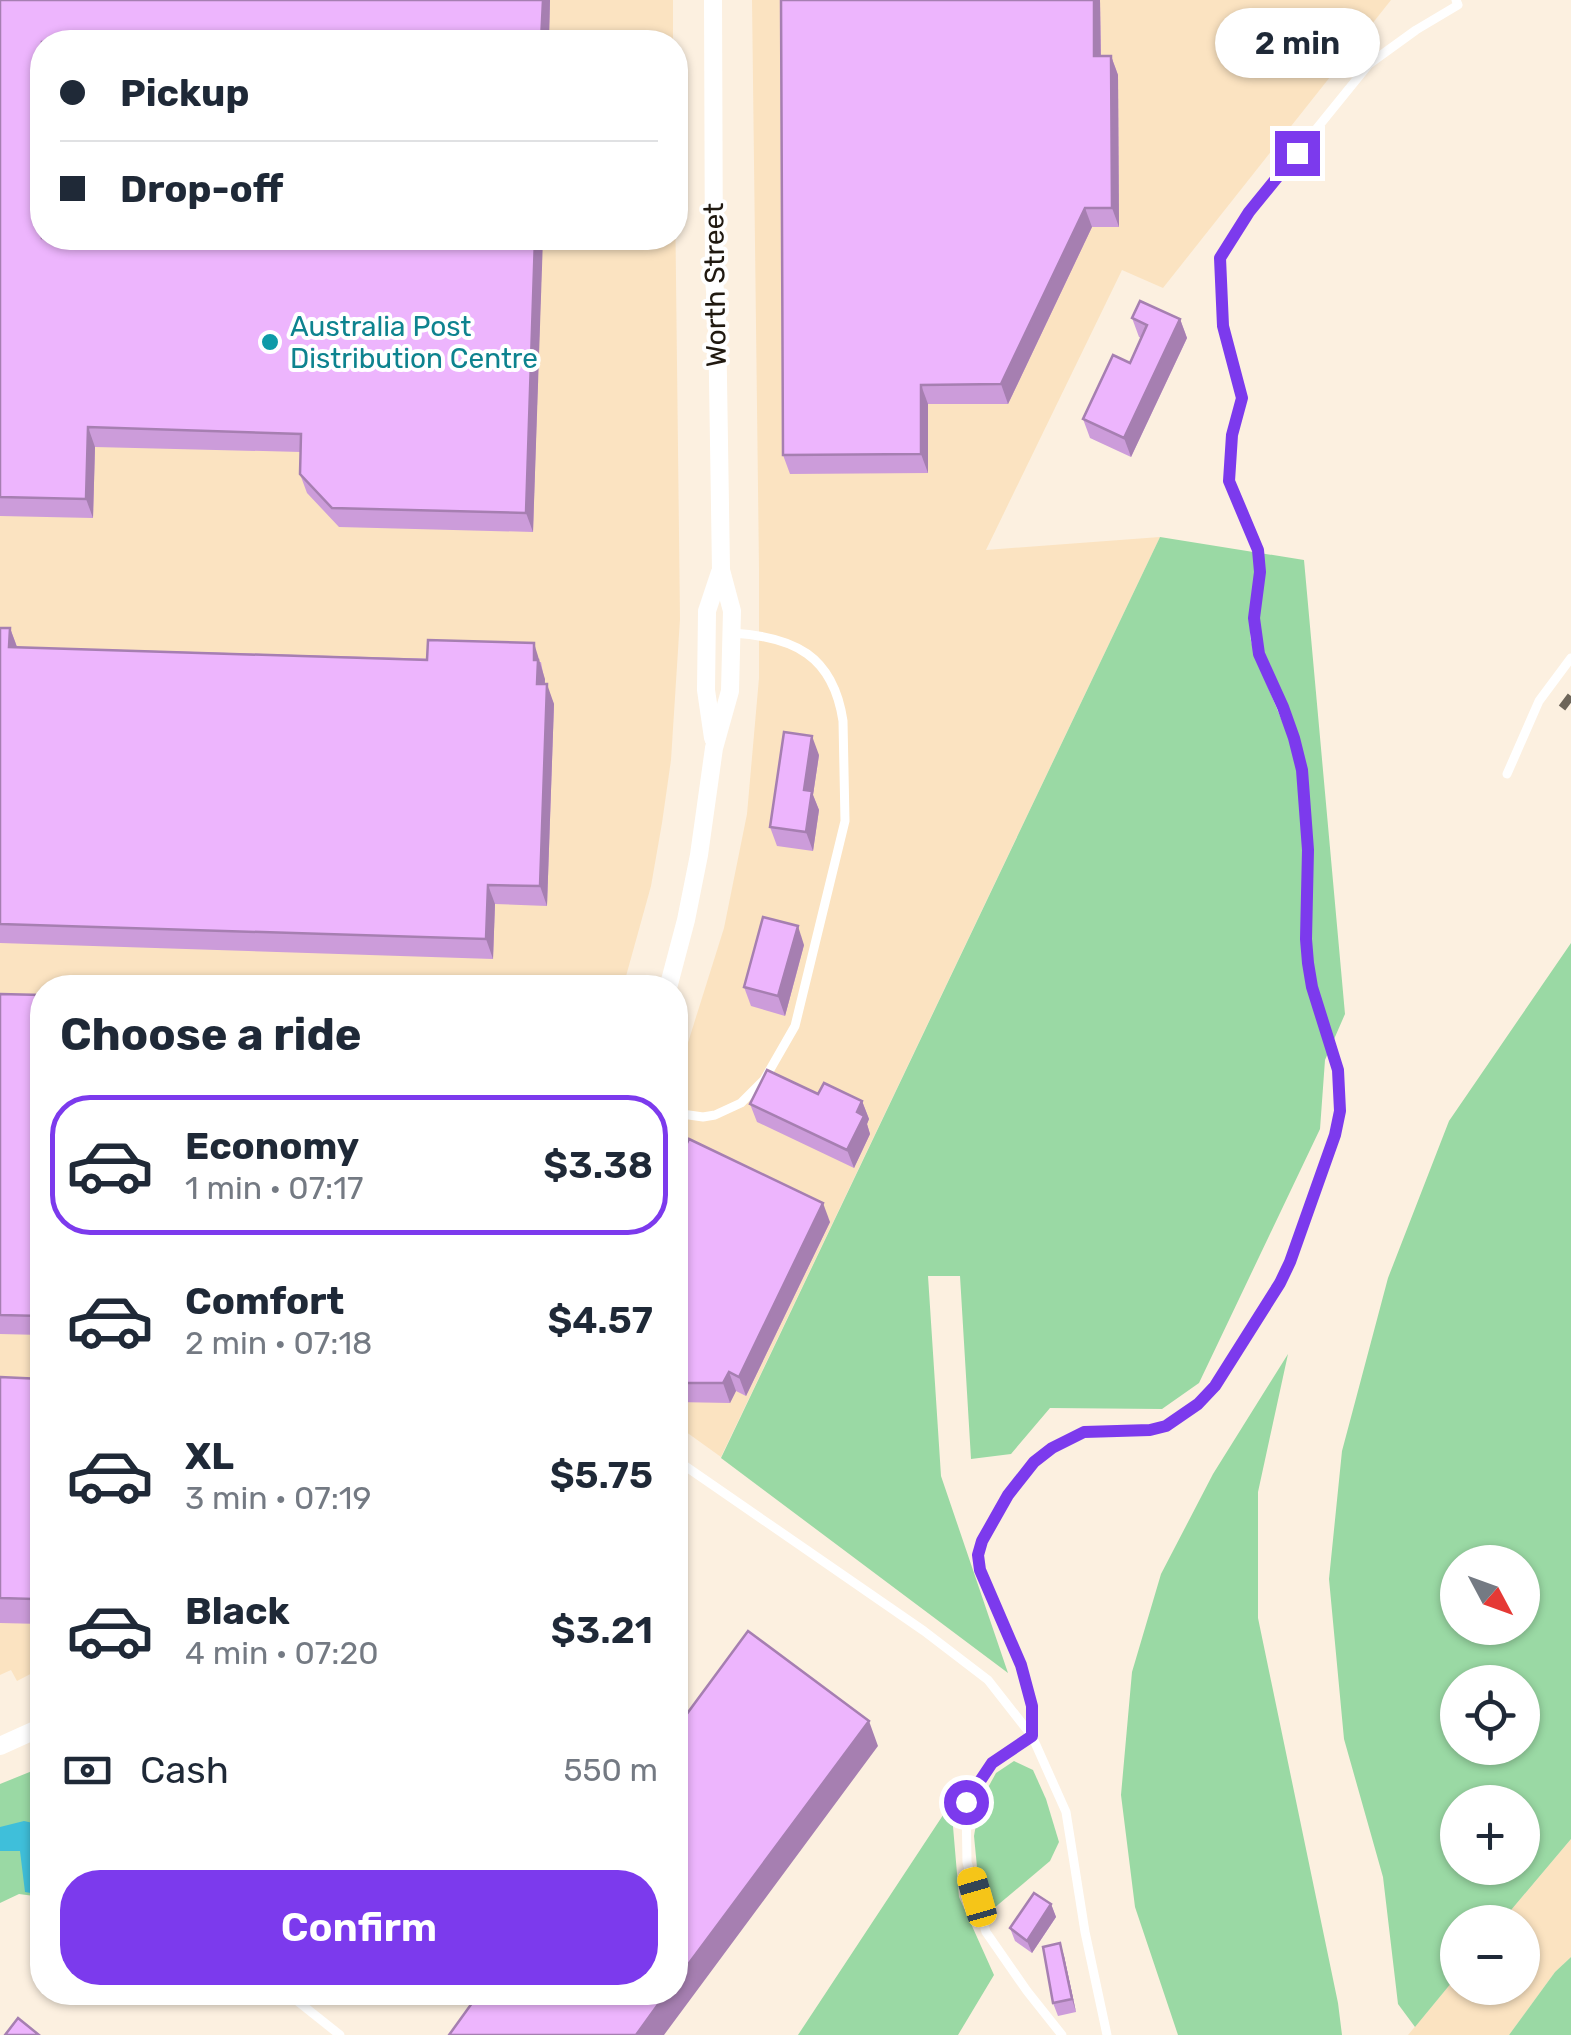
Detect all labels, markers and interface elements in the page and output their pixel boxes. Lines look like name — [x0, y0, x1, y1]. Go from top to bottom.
callout: 2 min — [1214, 8, 1380, 78]
text: 2 min — [1255, 24, 1340, 62]
text: Pickup — [120, 70, 249, 116]
route end — [1275, 131, 1320, 176]
text: Drop-off — [120, 166, 283, 212]
street label: Worth Street — [697, 202, 733, 367]
place label: Australia Post Distribution Centre — [290, 310, 538, 375]
marker: Australia Post Distribution Centre — [259, 331, 281, 353]
text: Choose a ride — [60, 1008, 362, 1061]
icon: car — [65, 1120, 155, 1210]
text: Economy — [185, 1123, 359, 1169]
text: $3.38 — [543, 1142, 653, 1188]
text: 1 min · 07:17 — [185, 1169, 363, 1207]
icon: car — [65, 1275, 155, 1365]
text: Comfort — [185, 1278, 344, 1324]
text: $4.57 — [547, 1297, 653, 1343]
text: 2 min · 07:18 — [185, 1324, 372, 1362]
icon: car — [65, 1430, 155, 1520]
text: XL — [185, 1433, 234, 1479]
text: $5.75 — [550, 1452, 653, 1498]
text: 3 min · 07:19 — [185, 1479, 372, 1517]
north arrow — [1440, 1545, 1540, 1645]
map controls — [1440, 1545, 1540, 2005]
icon: car — [65, 1585, 155, 1675]
text: Black — [185, 1588, 290, 1634]
text: $3.21 — [551, 1607, 653, 1653]
text: 4 min · 07:20 — [185, 1634, 379, 1672]
button: locate — [1440, 1665, 1540, 1765]
icon: cash — [60, 1743, 115, 1798]
text: Cash — [140, 1747, 229, 1793]
text: 550 m — [563, 1751, 658, 1789]
route start — [944, 1780, 989, 1825]
button: + — [1440, 1785, 1540, 1885]
car — [954, 1864, 1000, 1930]
button: Confirm — [60, 1870, 658, 1985]
button: − — [1440, 1905, 1540, 2005]

